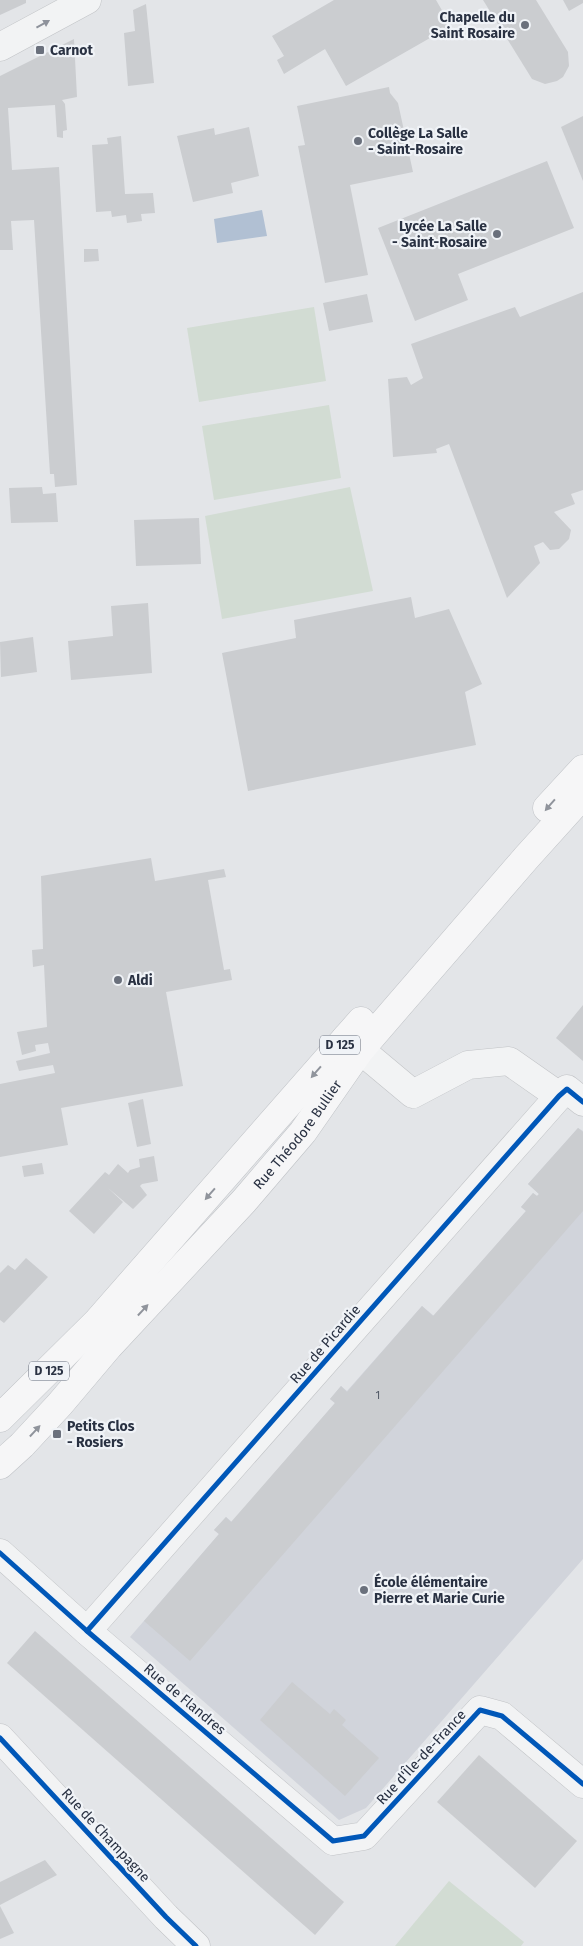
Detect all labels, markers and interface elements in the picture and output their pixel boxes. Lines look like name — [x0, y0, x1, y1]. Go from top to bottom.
place label: Chapelle du Saint Rosaire — [431, 9, 515, 42]
marker: Chapelle du Saint Rosaire — [519, 19, 531, 31]
one-way arrow — [36, 20, 50, 28]
place label: Carnot — [50, 42, 93, 59]
marker: Carnot — [34, 44, 46, 56]
place label: Collège La Salle - Saint-Rosaire — [368, 125, 468, 158]
marker: Collège La Salle - Saint-Rosaire — [352, 135, 364, 147]
place label: Lycée La Salle - Saint-Rosaire — [392, 218, 487, 251]
marker: Lycée La Salle - Saint-Rosaire — [491, 228, 503, 240]
one-way arrow — [544, 798, 556, 810]
place label: Aldi — [127, 972, 153, 989]
marker: Aldi — [112, 974, 124, 986]
road number: D 125 — [320, 1036, 360, 1054]
one-way arrow — [311, 1065, 322, 1078]
street label: Rue Théodore Bullier — [250, 1076, 346, 1193]
one-way arrow — [204, 1188, 215, 1201]
street label: Rue de Picardie — [287, 1301, 364, 1387]
one-way arrow — [137, 1304, 149, 1316]
road number: D 125 — [29, 1362, 69, 1380]
house number: 1 — [376, 1389, 380, 1402]
place label: Petits Clos - Rosiers — [67, 1418, 135, 1451]
one-way arrow — [29, 1426, 41, 1438]
marker: Petits Clos - Rosiers — [51, 1428, 63, 1440]
place label: École élémentaire Pierre et Marie Curie — [374, 1573, 505, 1607]
marker: École élémentaire Pierre et Marie Curie — [358, 1584, 370, 1596]
street label: Rue de Flandres — [140, 1660, 229, 1739]
street label: Rue d'Île-de-France — [372, 1706, 470, 1808]
street label: Rue de Champagne — [58, 1785, 153, 1886]

